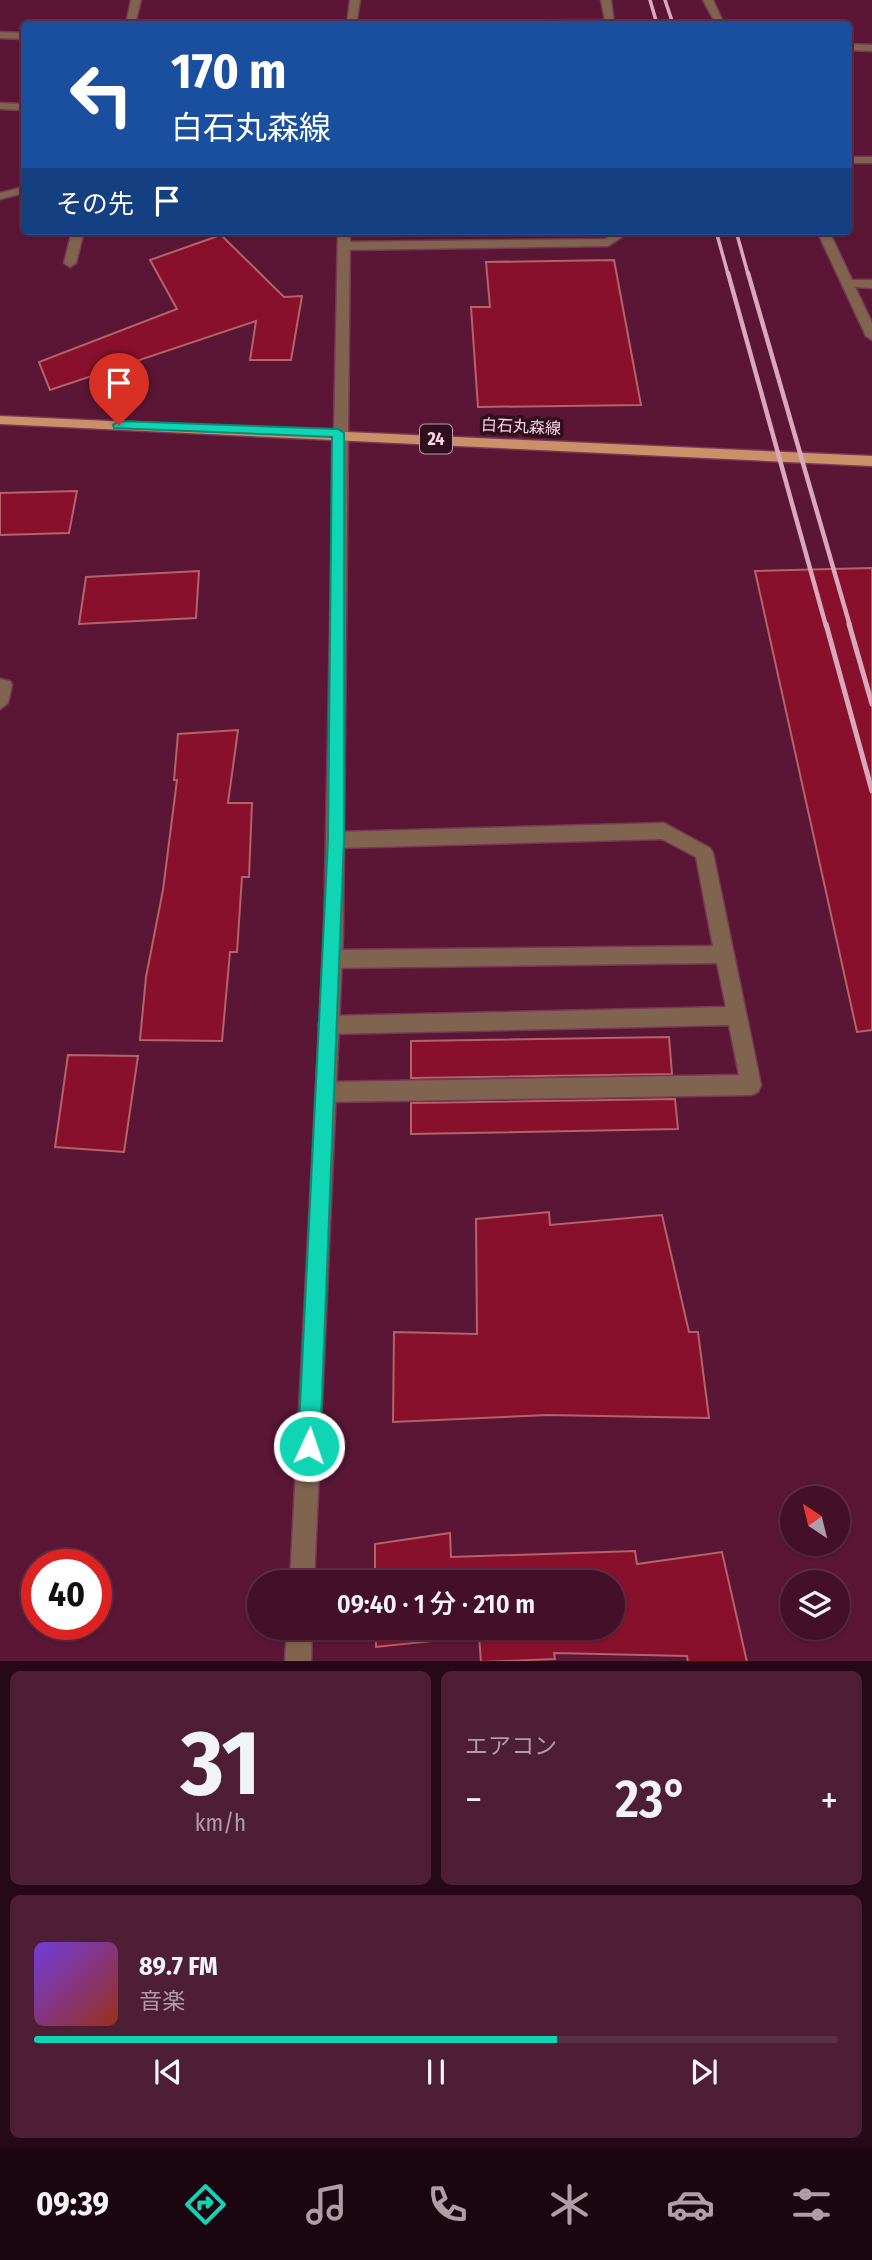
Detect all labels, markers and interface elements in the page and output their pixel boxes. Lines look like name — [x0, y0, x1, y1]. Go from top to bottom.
text: 170 m — [171, 42, 287, 101]
icon: left — [56, 49, 147, 140]
text: 白石丸森線 — [171, 109, 331, 147]
icon: arrive — [148, 182, 186, 220]
text: その先 — [56, 189, 134, 220]
pin — [89, 353, 149, 425]
icon: arrive — [100, 364, 138, 402]
street label: 白石丸森線 — [481, 415, 561, 438]
road number: 24 — [420, 424, 452, 454]
position arrow — [272, 1409, 346, 1483]
north arrow — [780, 1486, 850, 1556]
map controls — [780, 1486, 850, 1640]
speed limit sign: 40 — [21, 1549, 112, 1640]
button: layers — [780, 1570, 850, 1640]
text: 09:40 · 1 分 · 210 m — [337, 1589, 535, 1620]
text: 31 — [181, 1709, 260, 1818]
text: エアコン — [465, 1732, 557, 1760]
text: 23° — [615, 1768, 688, 1831]
text: − — [465, 1777, 482, 1823]
text: + — [821, 1777, 838, 1823]
text: km/h — [195, 1809, 246, 1837]
text: 89.7 FM — [139, 1951, 218, 1982]
text: 音楽 — [139, 1987, 185, 2015]
icon: previous — [149, 2053, 187, 2091]
icon: pause — [417, 2053, 455, 2091]
icon: next — [685, 2053, 723, 2091]
icon: directions — [181, 2180, 230, 2229]
icon: music — [302, 2180, 351, 2229]
icon: phone — [423, 2180, 472, 2229]
icon: climate — [545, 2180, 594, 2229]
icon: car — [666, 2180, 715, 2229]
icon: filters — [787, 2180, 836, 2229]
text: 09:39 — [36, 2185, 109, 2223]

